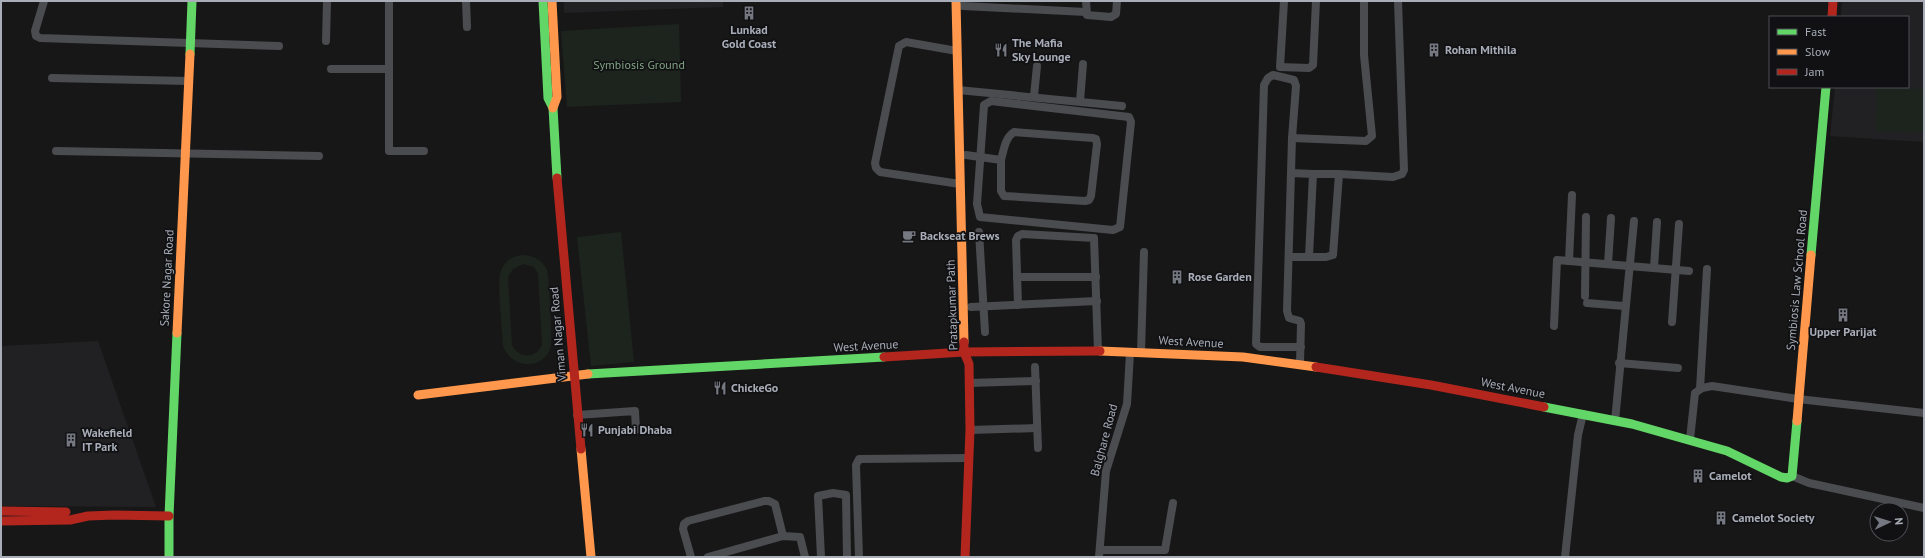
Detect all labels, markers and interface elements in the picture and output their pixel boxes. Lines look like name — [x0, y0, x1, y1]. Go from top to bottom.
building icon: Lunkad Gold Coast — [741, 5, 757, 21]
legend — [1769, 16, 1909, 88]
place label: Lunkad Gold Coast — [722, 22, 777, 51]
text: Fast — [1805, 24, 1826, 39]
place label: The Mafia Sky Lounge — [1012, 35, 1070, 64]
restaurant icon: The Mafia Sky Lounge — [993, 42, 1009, 58]
building icon: Rohan Mithila — [1426, 42, 1442, 58]
place label: Rohan Mithila — [1445, 42, 1516, 57]
text: Slow — [1805, 44, 1830, 59]
park label: Symbiosis Ground — [593, 57, 685, 72]
text: Jam — [1804, 64, 1824, 79]
street label: Symbiosis Law School Road — [1783, 209, 1810, 351]
cafe icon: Backseat Brews — [901, 228, 917, 244]
place label: Backseat Brews — [920, 228, 1000, 243]
street label: Sakore Nagar Road — [156, 229, 177, 327]
street label: Pratapkumar Path — [942, 259, 961, 351]
building icon: Rose Garden — [1169, 269, 1185, 285]
place label: Rose Garden — [1188, 269, 1252, 284]
street label: Viman Nagar Road — [546, 286, 569, 383]
building icon: Upper Parijat — [1835, 307, 1851, 323]
place label: Upper Parijat — [1809, 324, 1877, 339]
street label: West Avenue — [1158, 332, 1224, 351]
street label: West Avenue — [833, 336, 899, 355]
street label: West Avenue — [1480, 374, 1546, 401]
restaurant icon: ChickeGo — [712, 380, 728, 396]
place label: ChickeGo — [731, 380, 779, 395]
street label: Balghare Road — [1087, 402, 1120, 478]
restaurant icon: Punjabi Dhaba — [579, 422, 595, 438]
place label: Punjabi Dhaba — [598, 422, 672, 437]
place label: Wakefield IT Park — [82, 425, 132, 454]
building icon: Wakefield IT Park — [63, 432, 79, 448]
building icon: Camelot — [1690, 468, 1706, 484]
place label: Camelot — [1709, 468, 1752, 483]
north arrow — [1869, 502, 1909, 542]
building icon: Camelot Society — [1713, 510, 1729, 526]
place label: Camelot Society — [1732, 510, 1815, 525]
text: N — [1892, 517, 1906, 525]

